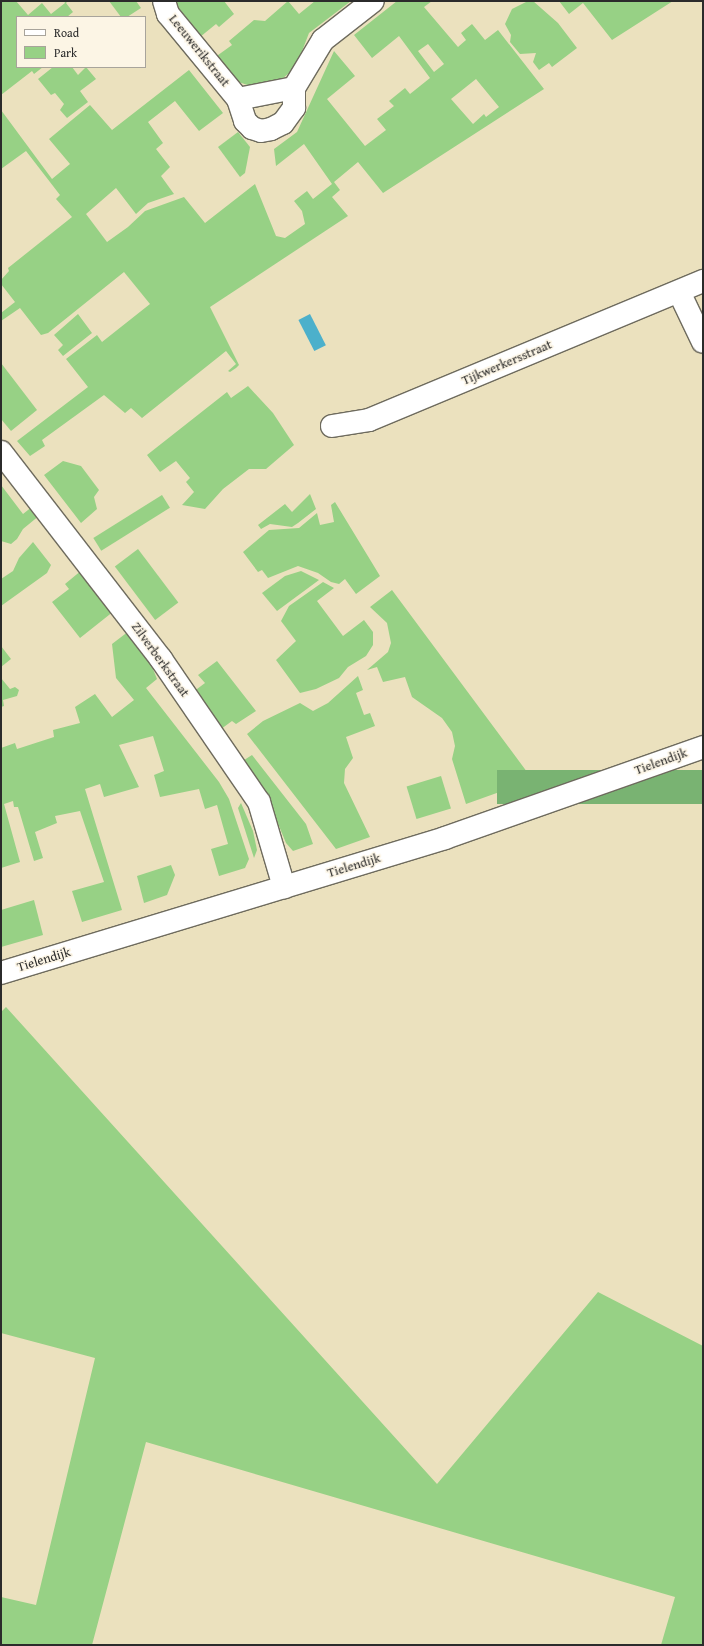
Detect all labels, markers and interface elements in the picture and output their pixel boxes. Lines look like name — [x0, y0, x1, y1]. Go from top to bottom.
street label: Leeuwerikstraat — [165, 12, 233, 90]
legend — [16, 16, 146, 68]
text: Road — [54, 24, 79, 41]
text: Park — [54, 44, 77, 61]
street label: Tijkwerkersstraat — [460, 337, 554, 389]
street label: Zilverberkstraat — [128, 620, 192, 700]
street label: Tielendijk — [633, 745, 689, 779]
street label: Tielendijk — [326, 851, 382, 881]
street label: Tielendijk — [16, 945, 72, 975]

